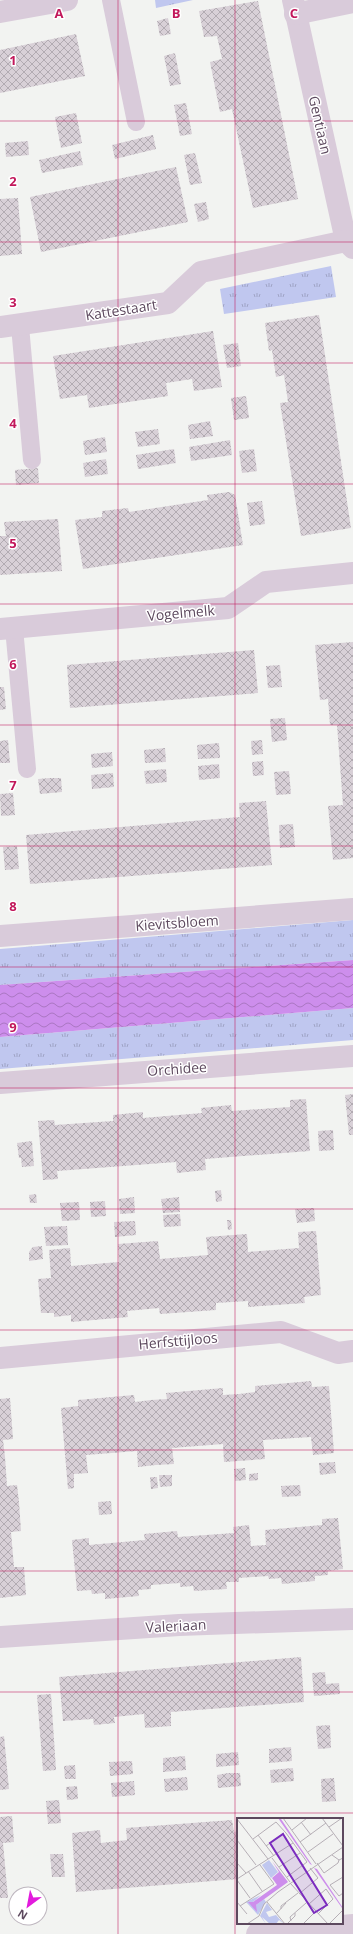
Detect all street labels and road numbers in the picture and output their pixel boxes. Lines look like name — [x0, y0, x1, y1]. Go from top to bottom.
street label: Gentiaan — [305, 94, 336, 156]
street label: Kattestaart — [84, 294, 158, 325]
street label: Vogelmelk — [147, 600, 216, 625]
street label: Kievitsbloem — [135, 910, 219, 935]
street label: Orchidee — [147, 1057, 208, 1080]
street label: Herfsttijloos — [138, 1328, 219, 1353]
street label: Valeriaan — [145, 1614, 207, 1637]

